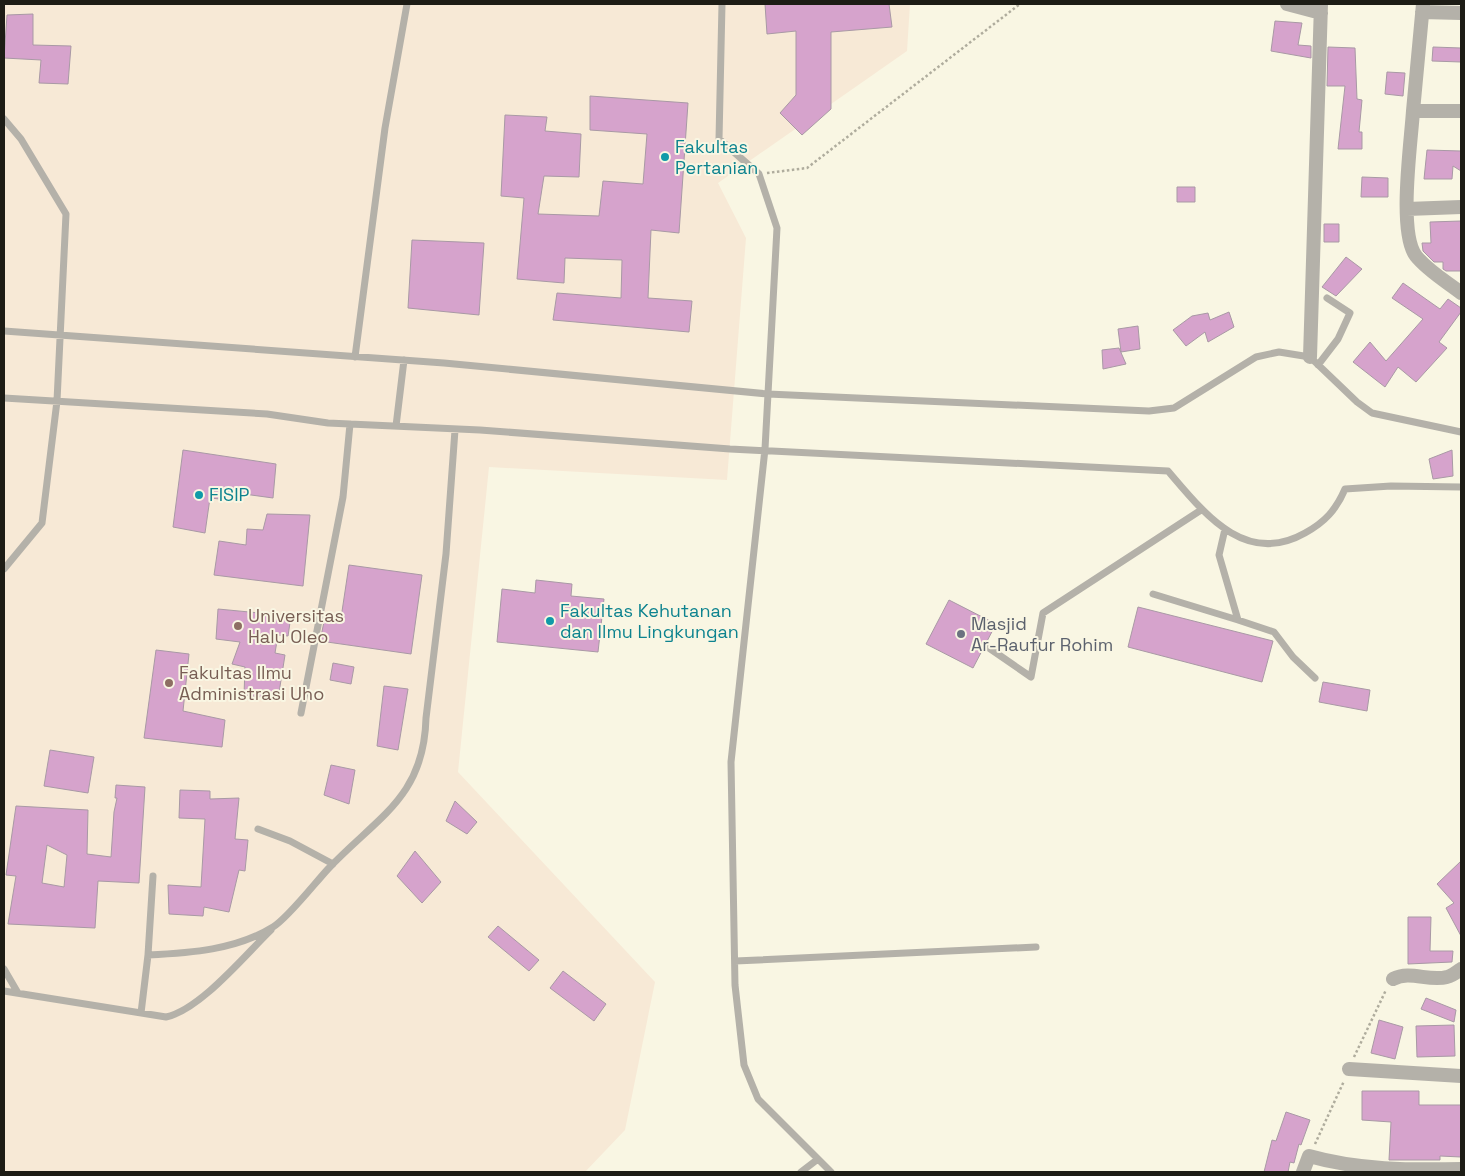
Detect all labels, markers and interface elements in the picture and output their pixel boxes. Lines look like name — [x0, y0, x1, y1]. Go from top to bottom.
place label: Fakultas Pertanian — [675, 135, 758, 179]
marker: Fakultas Pertanian — [659, 151, 671, 163]
place label: FISIP — [209, 483, 250, 506]
marker: FISIP — [193, 489, 205, 501]
place label: Fakultas Kehutanan dan Ilmu Lingkungan — [560, 599, 739, 643]
place label: Universitas Halu Oleo — [248, 604, 344, 648]
place label: Masjid Ar-Raufur Rohim — [971, 612, 1113, 656]
marker: Fakultas Kehutanan dan Ilmu Lingkungan — [544, 615, 556, 627]
marker: Universitas Halu Oleo — [232, 620, 244, 632]
marker: Masjid Ar-Raufur Rohim — [955, 628, 967, 640]
place label: Fakultas Ilmu Administrasi Uho — [179, 661, 324, 705]
marker: Fakultas Ilmu Administrasi Uho — [163, 677, 175, 689]

